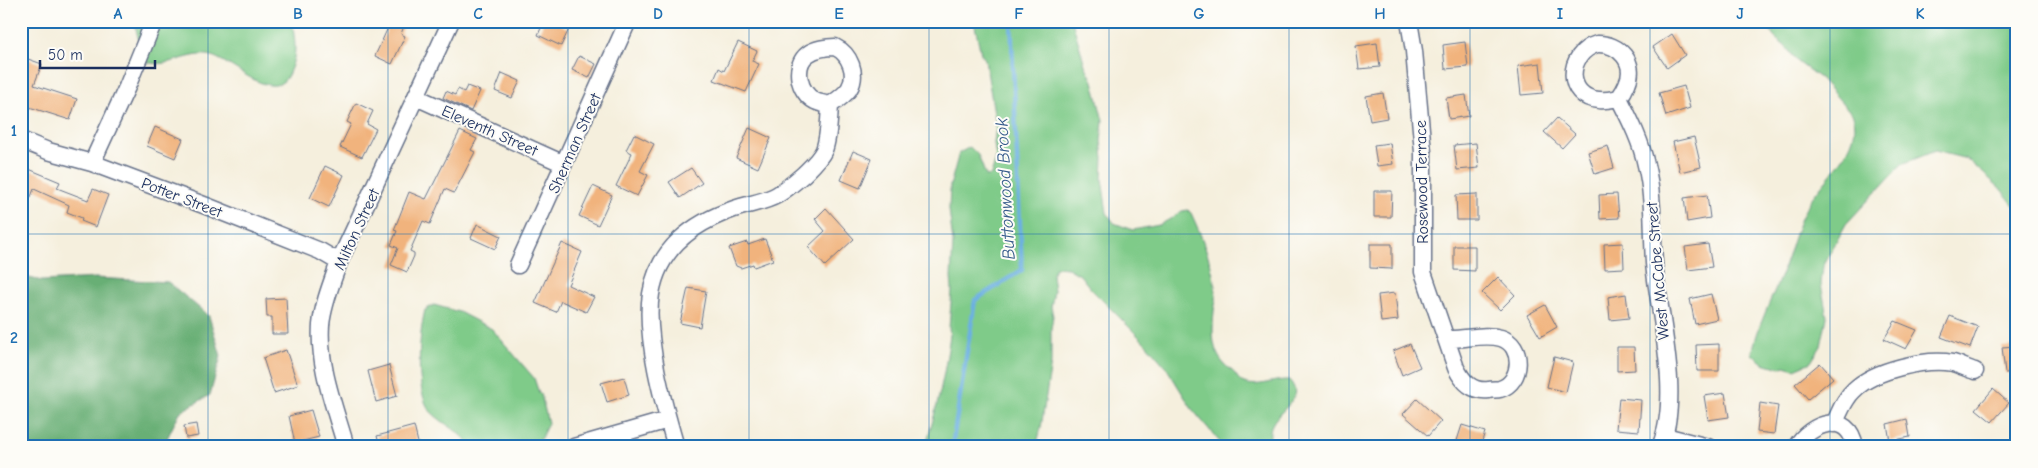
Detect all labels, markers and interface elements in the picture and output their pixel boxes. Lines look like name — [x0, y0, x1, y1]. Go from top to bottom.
text: A — [114, 5, 123, 23]
text: B — [293, 5, 303, 23]
text: C — [473, 5, 483, 23]
text: D — [653, 5, 663, 23]
text: E — [834, 5, 844, 23]
text: F — [1014, 5, 1024, 23]
text: G — [1193, 5, 1205, 23]
text: H — [1374, 5, 1386, 23]
text: I — [1557, 5, 1563, 23]
text: J — [1736, 5, 1744, 23]
text: K — [1915, 5, 1925, 23]
scale bar — [40, 38, 155, 70]
text: 50 m — [48, 46, 83, 64]
street label: Sherman Street — [545, 90, 605, 196]
street label: Eleventh Street — [439, 102, 541, 160]
water label: Buttonwood Brook — [991, 117, 1020, 260]
street label: Rosewood Terrace — [1412, 120, 1432, 244]
text: 1 — [11, 122, 17, 140]
street label: Potter Street — [139, 174, 225, 222]
street label: Milton Street — [330, 186, 384, 273]
street label: West McCabe Street — [1643, 201, 1673, 341]
text: 2 — [10, 329, 18, 347]

